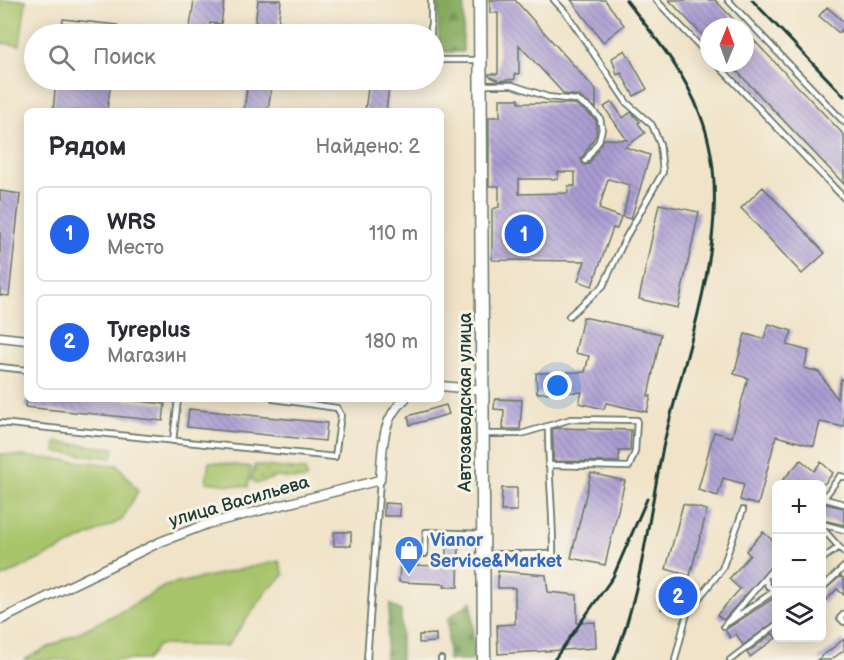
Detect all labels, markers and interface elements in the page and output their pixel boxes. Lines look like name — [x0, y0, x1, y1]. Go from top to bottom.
north arrow — [700, 18, 754, 72]
search box — [24, 24, 444, 90]
icon: search — [45, 41, 78, 74]
text: Поиск — [93, 44, 156, 71]
text: Рядом — [48, 132, 126, 163]
text: Найдено: 2 — [316, 135, 420, 159]
text: WRS — [107, 209, 156, 236]
pin: 1 — [504, 212, 544, 256]
text: 1 — [65, 222, 74, 246]
text: 110 m — [369, 222, 418, 246]
text: Место — [107, 236, 164, 260]
street label: Автозаводская улица — [455, 312, 476, 493]
text: Tyreplus — [107, 317, 190, 344]
text: 2 — [64, 330, 75, 354]
text: 180 m — [365, 330, 418, 354]
text: Магазин — [107, 344, 187, 368]
your location — [543, 371, 572, 400]
street label: улица Васильева — [167, 471, 312, 532]
map controls — [772, 480, 826, 642]
button: + — [772, 480, 826, 534]
place label: Vianor Service&Market — [430, 530, 562, 572]
shop icon: Vianor Service&Market — [393, 534, 425, 576]
button: − — [772, 534, 826, 588]
pin: 2 — [658, 574, 698, 618]
button: layers — [772, 588, 826, 642]

